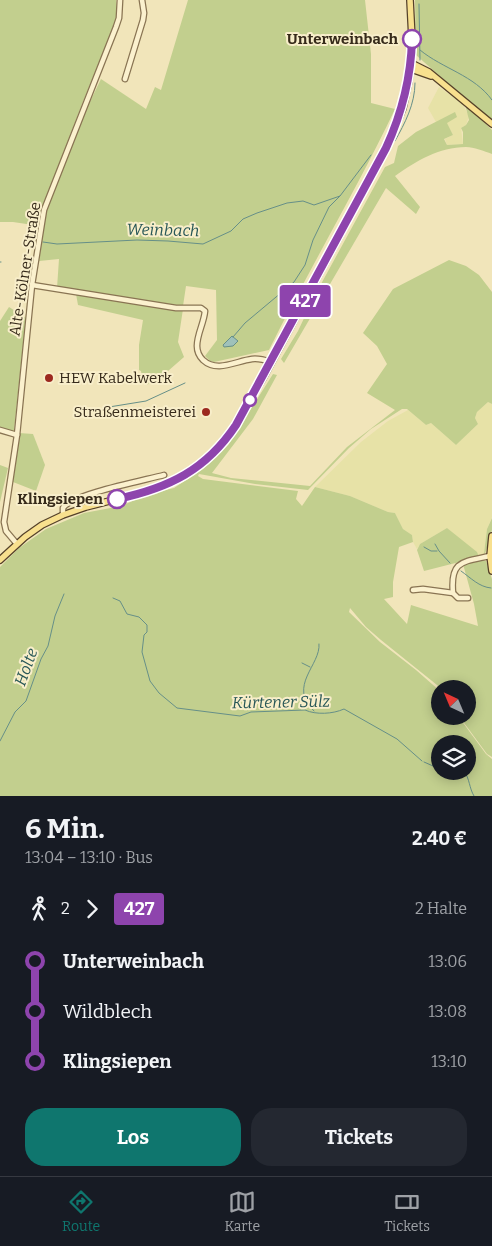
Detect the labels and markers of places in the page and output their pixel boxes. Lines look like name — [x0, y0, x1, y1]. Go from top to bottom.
marker: Unterweinbach — [402, 29, 422, 49]
place label: Unterweinbach — [287, 30, 398, 48]
place label: HEW Kabelwerk — [59, 369, 173, 387]
marker: HEW Kabelwerk — [43, 372, 55, 384]
unlabelled marker — [243, 393, 257, 407]
place label: Straßenmeisterei — [74, 403, 197, 421]
marker: Straßenmeisterei — [200, 406, 212, 418]
marker: Klingsiepen — [107, 489, 127, 509]
place label: Klingsiepen — [17, 490, 103, 508]

